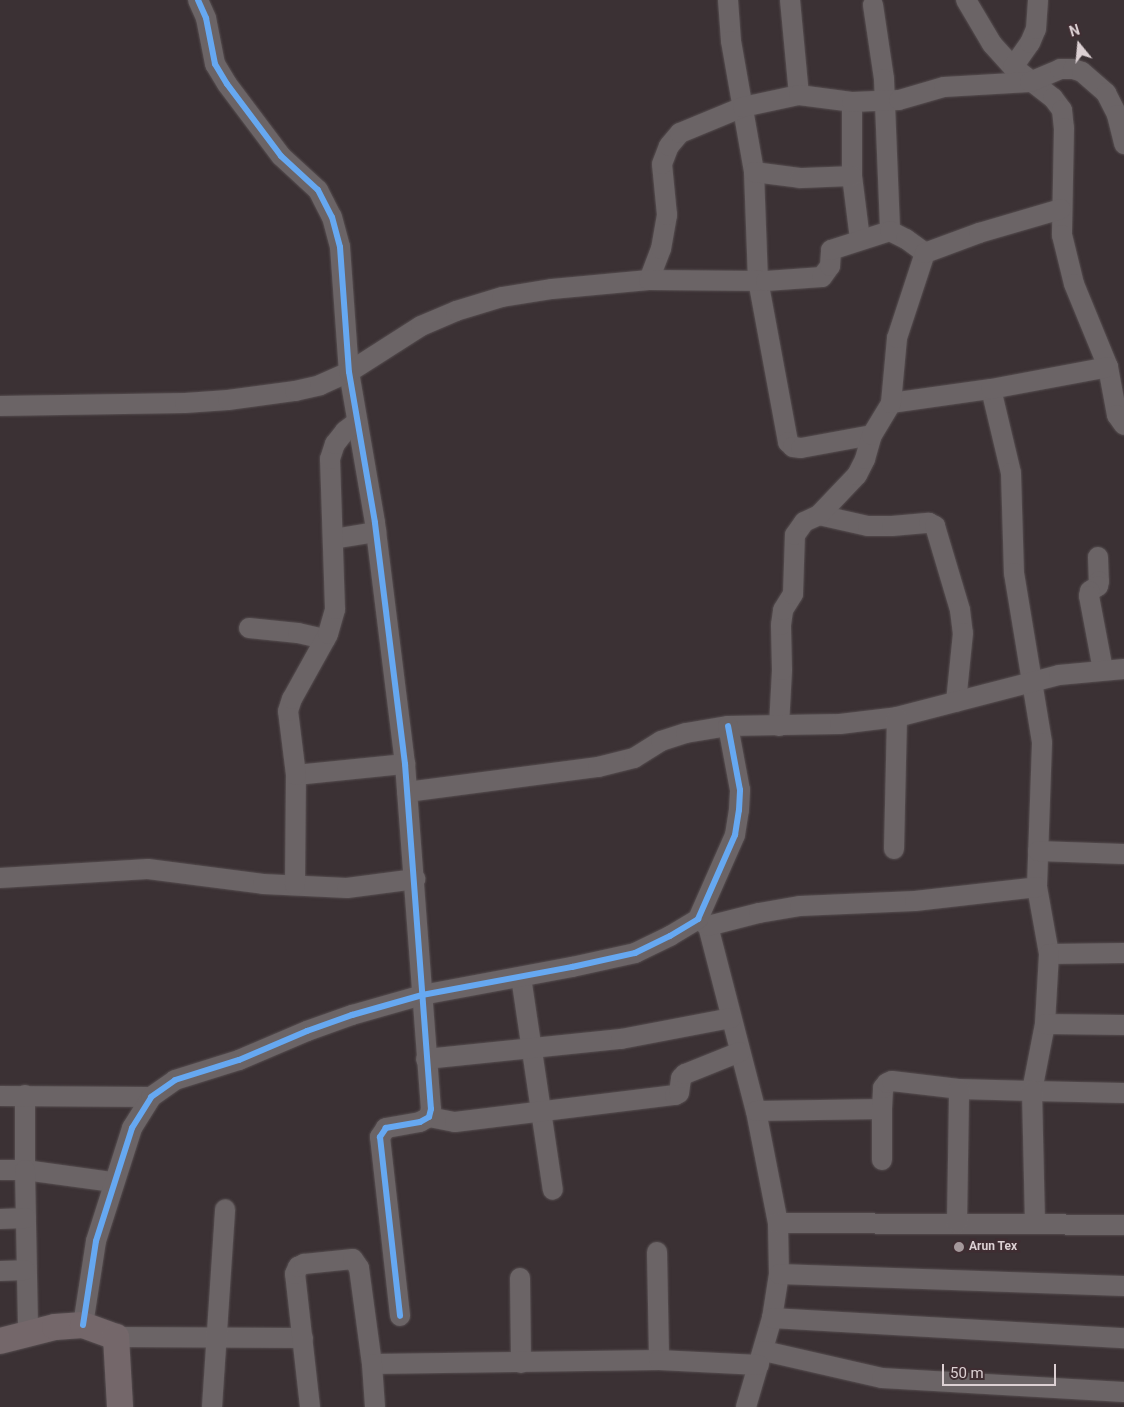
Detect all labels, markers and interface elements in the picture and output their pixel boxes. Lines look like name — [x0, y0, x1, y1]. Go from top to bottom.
north arrow — [1054, 20, 1104, 70]
text: N — [1068, 22, 1082, 40]
place label: Arun Tex — [969, 1240, 1017, 1254]
marker: Arun Tex — [953, 1241, 965, 1253]
scale bar — [944, 1354, 1058, 1386]
text: 50 m — [950, 1364, 984, 1382]

